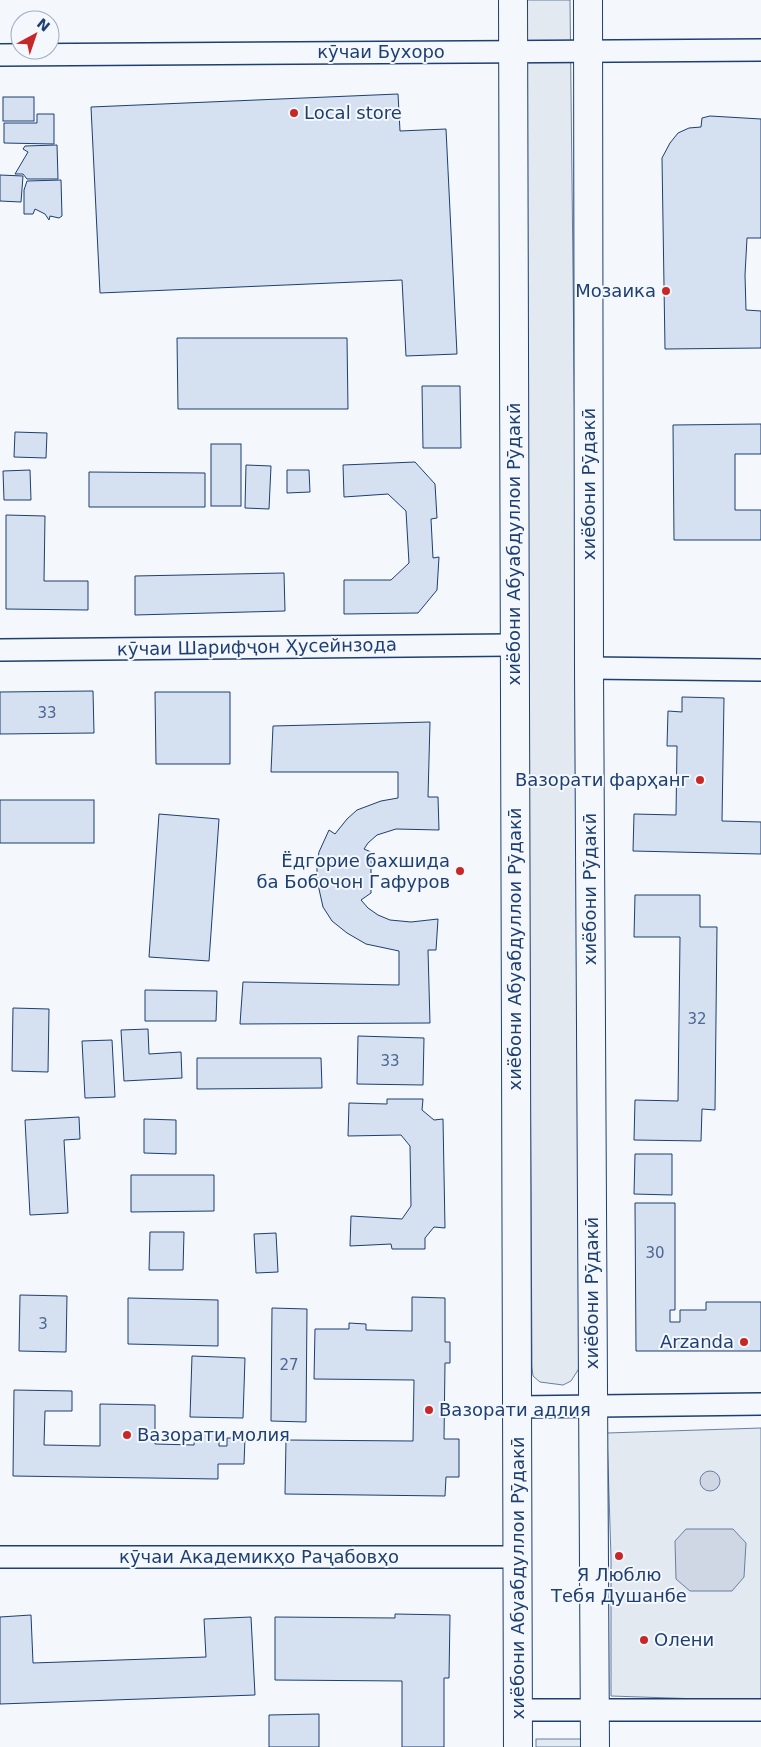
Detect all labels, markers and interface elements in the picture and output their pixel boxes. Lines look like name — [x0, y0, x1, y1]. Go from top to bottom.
north arrow — [10, 10, 60, 60]
text: N — [34, 15, 53, 35]
street label: кӯчаи Бухоро — [317, 41, 445, 62]
place label: Local store — [304, 102, 402, 123]
marker: Local store — [288, 107, 300, 119]
place label: Мозаика — [575, 280, 656, 301]
marker: Мозаика — [660, 285, 672, 297]
street label: хиёбони Абуабдуллои Рӯдакӣ — [503, 402, 524, 686]
street label: хиёбони Рӯдакӣ — [578, 408, 599, 560]
street label: кӯчаи Шарифҷон Ҳусейнзода — [117, 634, 397, 659]
house number: 33 — [37, 704, 57, 722]
place label: Вазорати фарҳанг — [515, 769, 690, 790]
marker: Вазорати фарҳанг — [694, 774, 706, 786]
street label: хиёбони Абуабдуллои Рӯдакӣ — [504, 807, 525, 1091]
street label: хиёбони Рӯдакӣ — [579, 813, 600, 965]
place label: Ёдгорие бахшида ба Бобочон Гафуров — [256, 850, 450, 892]
marker: Ёдгорие бахшида ба Бобочон Гафуров — [454, 865, 466, 877]
house number: 32 — [687, 1010, 707, 1028]
house number: 33 — [380, 1052, 400, 1070]
street label: хиёбони Рӯдакӣ — [581, 1217, 602, 1369]
house number: 30 — [645, 1244, 665, 1262]
house number: 3 — [38, 1315, 48, 1333]
place label: Arzanda — [660, 1331, 734, 1352]
marker: Arzanda — [738, 1336, 750, 1348]
house number: 27 — [279, 1356, 299, 1374]
place label: Вазорати адлия — [439, 1399, 591, 1420]
marker: Вазорати адлия — [423, 1404, 435, 1416]
place label: Вазорати молия — [137, 1424, 290, 1445]
marker: Вазорати молия — [121, 1429, 133, 1441]
street label: хиёбони Абуабдуллои Рӯдакӣ — [507, 1436, 528, 1720]
street label: кӯчаи Академикҳо Раҷабовҳо — [119, 1546, 399, 1567]
marker: Я Люблю Тебя Душанбе — [613, 1550, 625, 1562]
place label: Я Люблю Тебя Душанбе — [550, 1564, 687, 1606]
place label: Олени — [654, 1629, 714, 1650]
marker: Олени — [638, 1634, 650, 1646]

